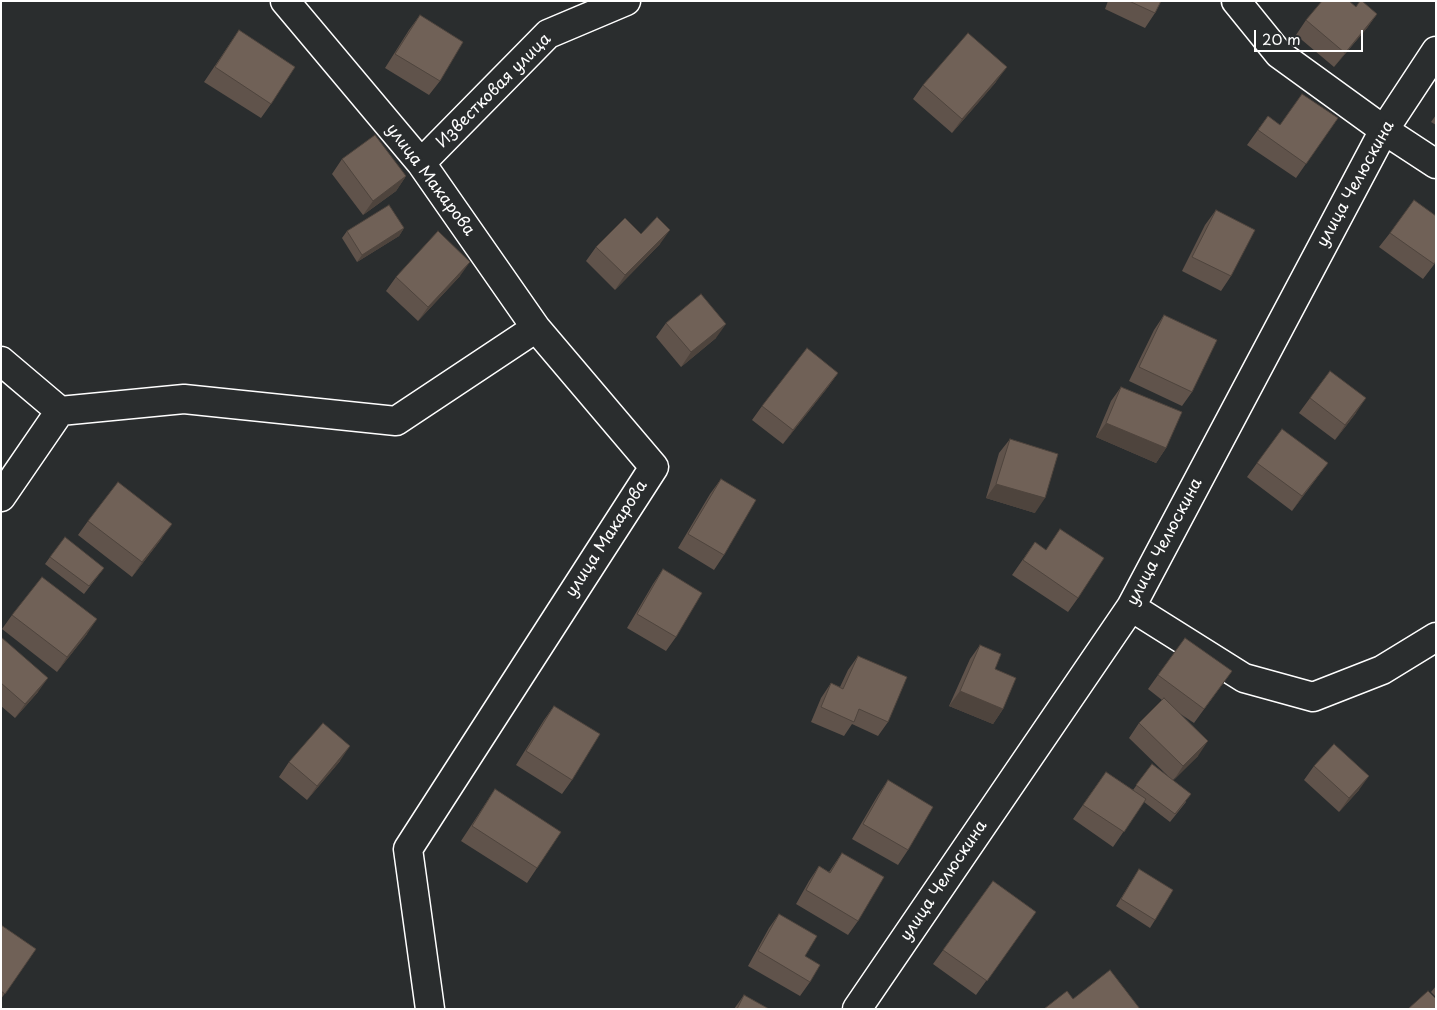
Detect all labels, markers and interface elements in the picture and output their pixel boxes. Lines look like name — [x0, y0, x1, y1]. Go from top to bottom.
scale bar — [1257, 20, 1366, 52]
text: 20 m — [1262, 27, 1301, 50]
street label: Известковая улица — [433, 30, 555, 152]
street label: улица Челюскина — [1313, 118, 1399, 250]
street label: улица Макарова — [382, 120, 478, 240]
street label: улица Челюскина — [1123, 475, 1207, 609]
street label: улица Макарова — [562, 477, 652, 601]
street label: улица Челюскина — [897, 817, 991, 945]

